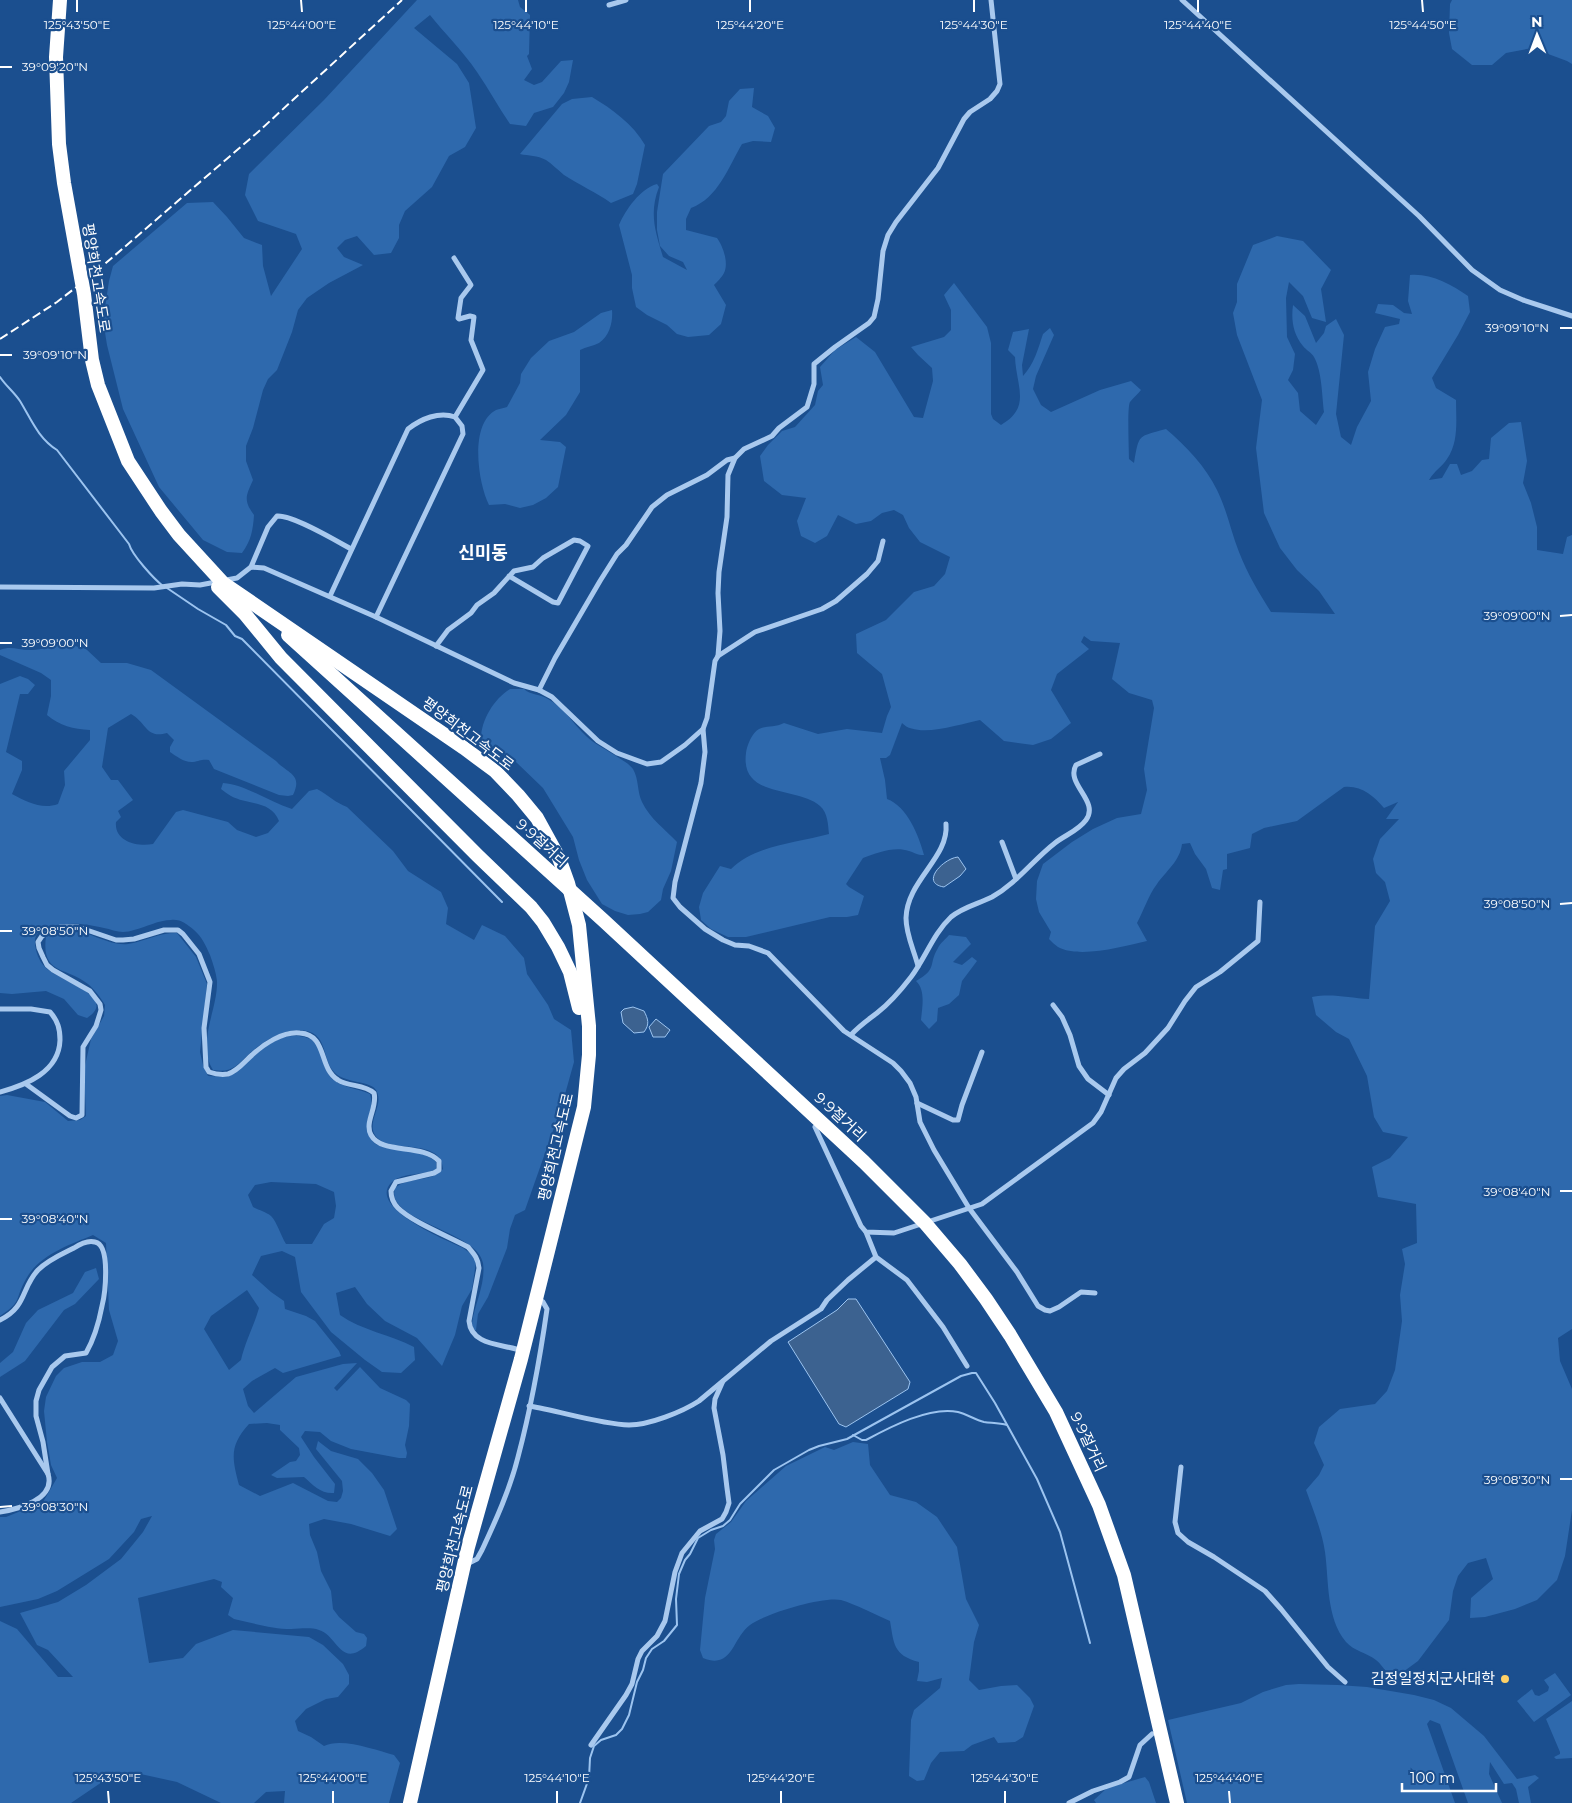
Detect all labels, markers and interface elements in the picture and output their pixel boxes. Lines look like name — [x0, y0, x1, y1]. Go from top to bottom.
north arrow — [1512, 10, 1562, 60]
text: N — [1531, 13, 1543, 31]
text: 125°43'50"E — [44, 17, 110, 32]
text: 125°44'00"E — [268, 17, 336, 32]
text: 125°44'10"E — [493, 17, 559, 32]
text: 125°44'20"E — [716, 17, 784, 32]
text: 125°44'30"E — [940, 17, 1008, 32]
text: 125°44'40"E — [1164, 17, 1232, 32]
text: 125°44'50"E — [1389, 17, 1457, 32]
text: 39°09'20"N — [22, 59, 88, 74]
street label: 평양희천고속도로 — [78, 222, 115, 334]
text: 39°09'10"N — [1485, 320, 1549, 335]
text: 39°09'10"N — [23, 347, 87, 362]
district label: 신미동 — [458, 542, 508, 564]
text: 39°09'00"N — [1483, 608, 1551, 623]
text: 39°09'00"N — [21, 635, 89, 650]
street label: 평양희천고속도로 — [418, 693, 518, 774]
street label: 9·9절거리 — [512, 814, 572, 871]
text: 39°08'50"N — [1484, 896, 1550, 911]
text: 39°08'50"N — [22, 923, 88, 938]
street label: 9·9절거리 — [811, 1088, 870, 1145]
street label: 평양희천고속도로 — [534, 1091, 577, 1203]
text: 39°08'40"N — [1484, 1184, 1550, 1199]
text: 39°08'40"N — [22, 1211, 88, 1226]
street label: 9·9절거리 — [1066, 1409, 1110, 1475]
text: 39°08'30"N — [1484, 1472, 1550, 1487]
street label: 평양희천고속도로 — [432, 1483, 477, 1595]
text: 39°08'30"N — [22, 1499, 88, 1514]
place label: 김정일정치군사대학 — [1371, 1669, 1495, 1688]
marker: 김정일정치군사대학 — [1499, 1673, 1511, 1685]
scale bar — [1402, 1760, 1496, 1792]
text: 100 m — [1410, 1768, 1455, 1787]
text: 125°43'50"E — [75, 1770, 141, 1785]
text: 125°44'00"E — [299, 1770, 367, 1785]
text: 125°44'10"E — [524, 1770, 590, 1785]
text: 125°44'20"E — [747, 1770, 815, 1785]
text: 125°44'30"E — [971, 1770, 1039, 1785]
text: 125°44'40"E — [1195, 1770, 1263, 1785]

